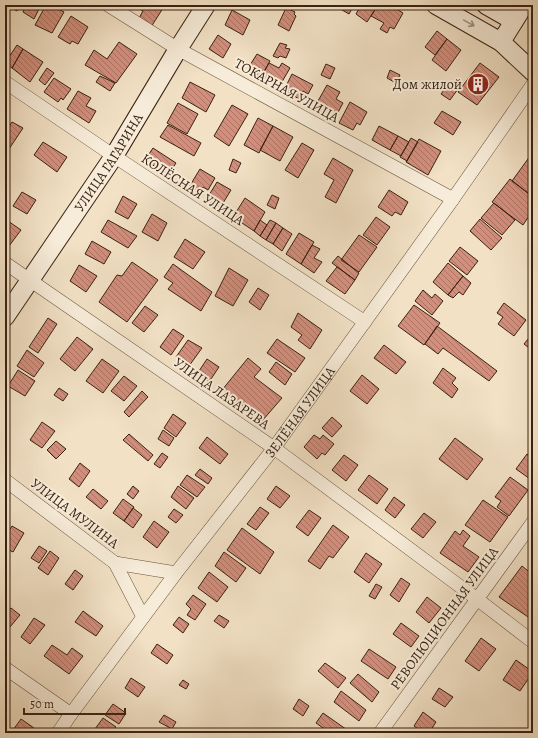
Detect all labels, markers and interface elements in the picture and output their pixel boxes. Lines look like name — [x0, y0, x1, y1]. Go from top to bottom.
one-way arrow — [463, 20, 475, 28]
street label: ТОКАРНАЯ УЛИЦА — [231, 54, 343, 128]
building icon: Дом жилой — [465, 71, 491, 97]
place label: Дом жилой — [393, 75, 462, 94]
street label: УЛИЦА ГАГАРИНА — [70, 109, 148, 216]
street label: КОЛЁСНАЯ УЛИЦА — [138, 149, 249, 230]
street label: УЛИЦА ЛАЗАРЕВА — [170, 353, 274, 434]
street label: ЗЕЛЁНАЯ УЛИЦА — [261, 362, 340, 462]
street label: УЛИЦА МУЛИНА — [27, 474, 123, 553]
street label: РЕВОЛЮЦИОННАЯ УЛИЦА — [386, 542, 503, 694]
scale bar — [24, 690, 125, 716]
text: 50 m — [30, 696, 54, 712]

